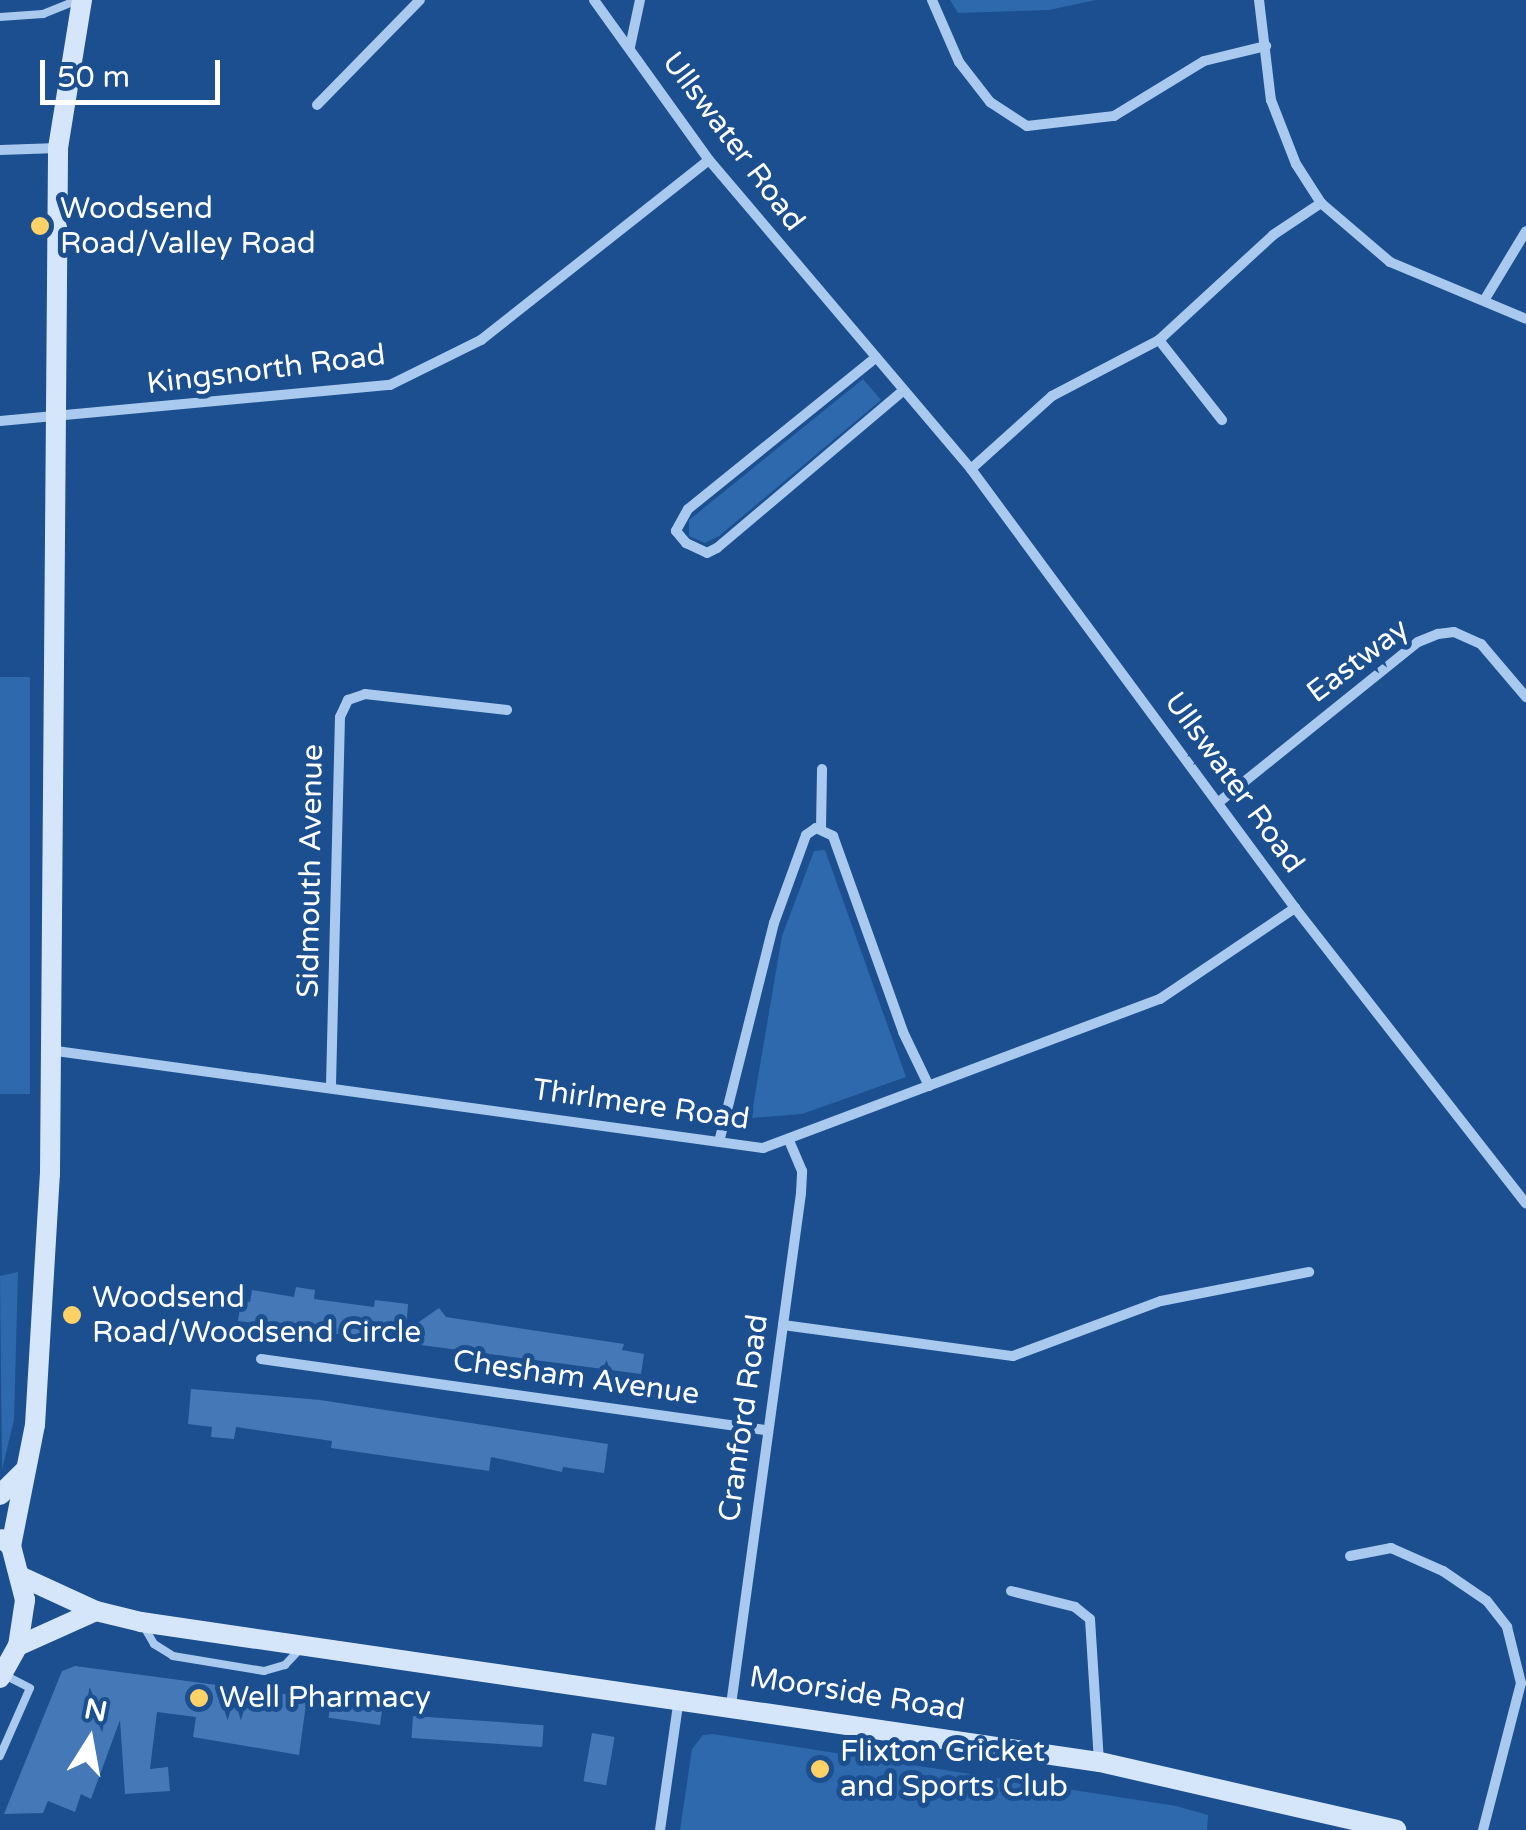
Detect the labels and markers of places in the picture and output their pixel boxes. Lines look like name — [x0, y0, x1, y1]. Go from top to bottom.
place label: Woodsend Road/Valley Road — [60, 191, 316, 262]
marker: Woodsend Road/Valley Road — [29, 215, 51, 237]
place label: Woodsend Road/Woodsend Circle — [92, 1280, 421, 1350]
marker: Woodsend Road/Woodsend Circle — [61, 1304, 83, 1326]
place label: Well Pharmacy — [219, 1680, 431, 1716]
marker: Well Pharmacy — [188, 1687, 210, 1709]
place label: Flixton Cricket and Sports Club — [840, 1734, 1068, 1804]
marker: Flixton Cricket and Sports Club — [809, 1758, 831, 1780]

